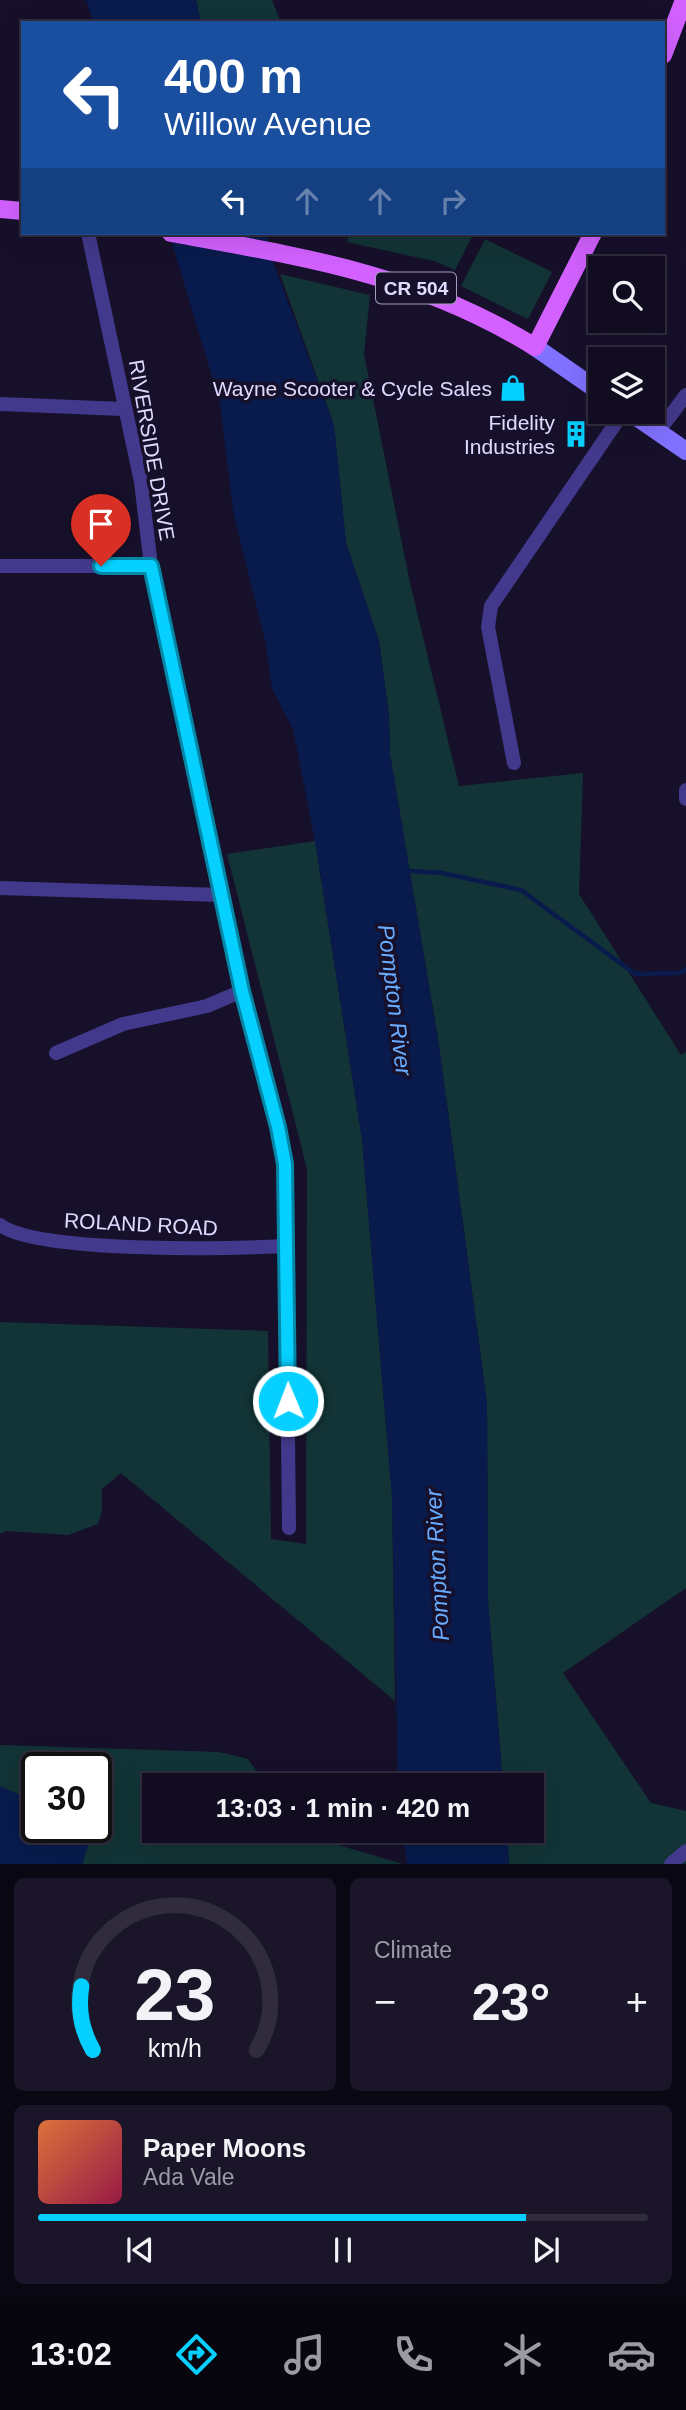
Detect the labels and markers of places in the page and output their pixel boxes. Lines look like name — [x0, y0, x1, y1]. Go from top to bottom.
shop icon: Wayne Scooter & Cycle Sales — [498, 373, 528, 403]
place label: Wayne Scooter & Cycle Sales — [213, 377, 492, 400]
place label: Fidelity Industries — [464, 411, 555, 458]
building icon: Fidelity Industries — [561, 419, 591, 449]
pin — [71, 494, 131, 566]

